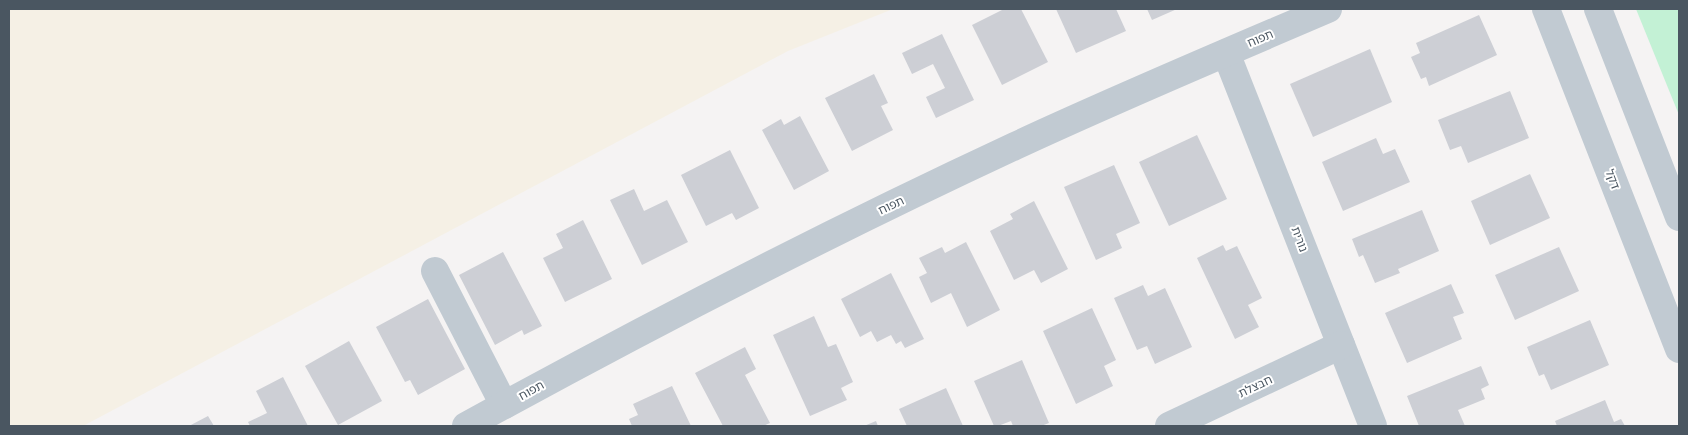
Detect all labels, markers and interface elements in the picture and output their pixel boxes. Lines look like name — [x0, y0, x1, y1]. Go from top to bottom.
street label: תפוח — [1245, 26, 1275, 50]
street label: דקל — [1602, 167, 1624, 192]
street label: תפוח — [876, 193, 906, 217]
street label: נורית — [1288, 224, 1312, 254]
street label: חבצלת — [1236, 372, 1274, 400]
street label: תפוח — [516, 377, 546, 403]

